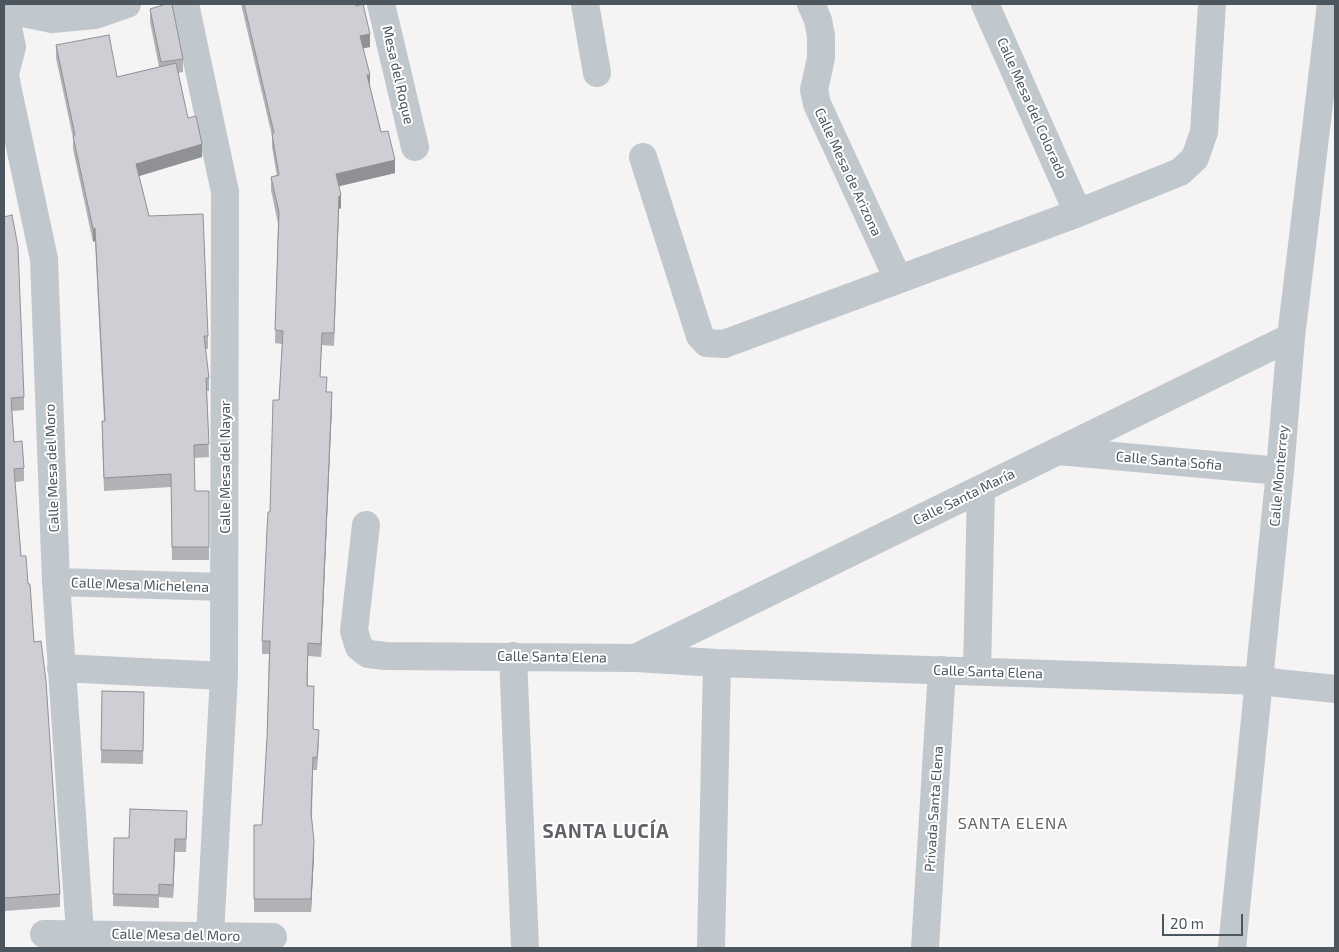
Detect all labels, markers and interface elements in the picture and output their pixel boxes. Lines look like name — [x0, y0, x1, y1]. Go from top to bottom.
street label: Mesa del Roque — [379, 24, 417, 126]
street label: Calle Mesa del Colorado — [993, 35, 1071, 181]
street label: Calle Mesa de Arizona — [811, 105, 885, 239]
street label: Calle Mesa del Nayar — [217, 400, 233, 534]
street label: Calle Mesa del Moro — [41, 403, 63, 533]
street label: Calle Monterrey — [1266, 425, 1292, 527]
street label: Calle Santa Sofia — [1115, 448, 1223, 474]
street label: Calle Santa María — [910, 465, 1018, 529]
street label: Calle Mesa Michelena — [71, 574, 209, 596]
street label: Calle Santa Elena — [497, 648, 607, 666]
street label: Calle Santa Elena — [933, 662, 1043, 682]
street label: Privada Santa Elena — [921, 745, 947, 873]
district label: SANTA ELENA — [956, 814, 1070, 834]
district label: SANTA LUCÍA — [541, 821, 671, 843]
scale bar — [1164, 904, 1245, 936]
text: 20 m — [1170, 914, 1204, 932]
street label: Calle Mesa del Moro — [111, 925, 241, 945]

